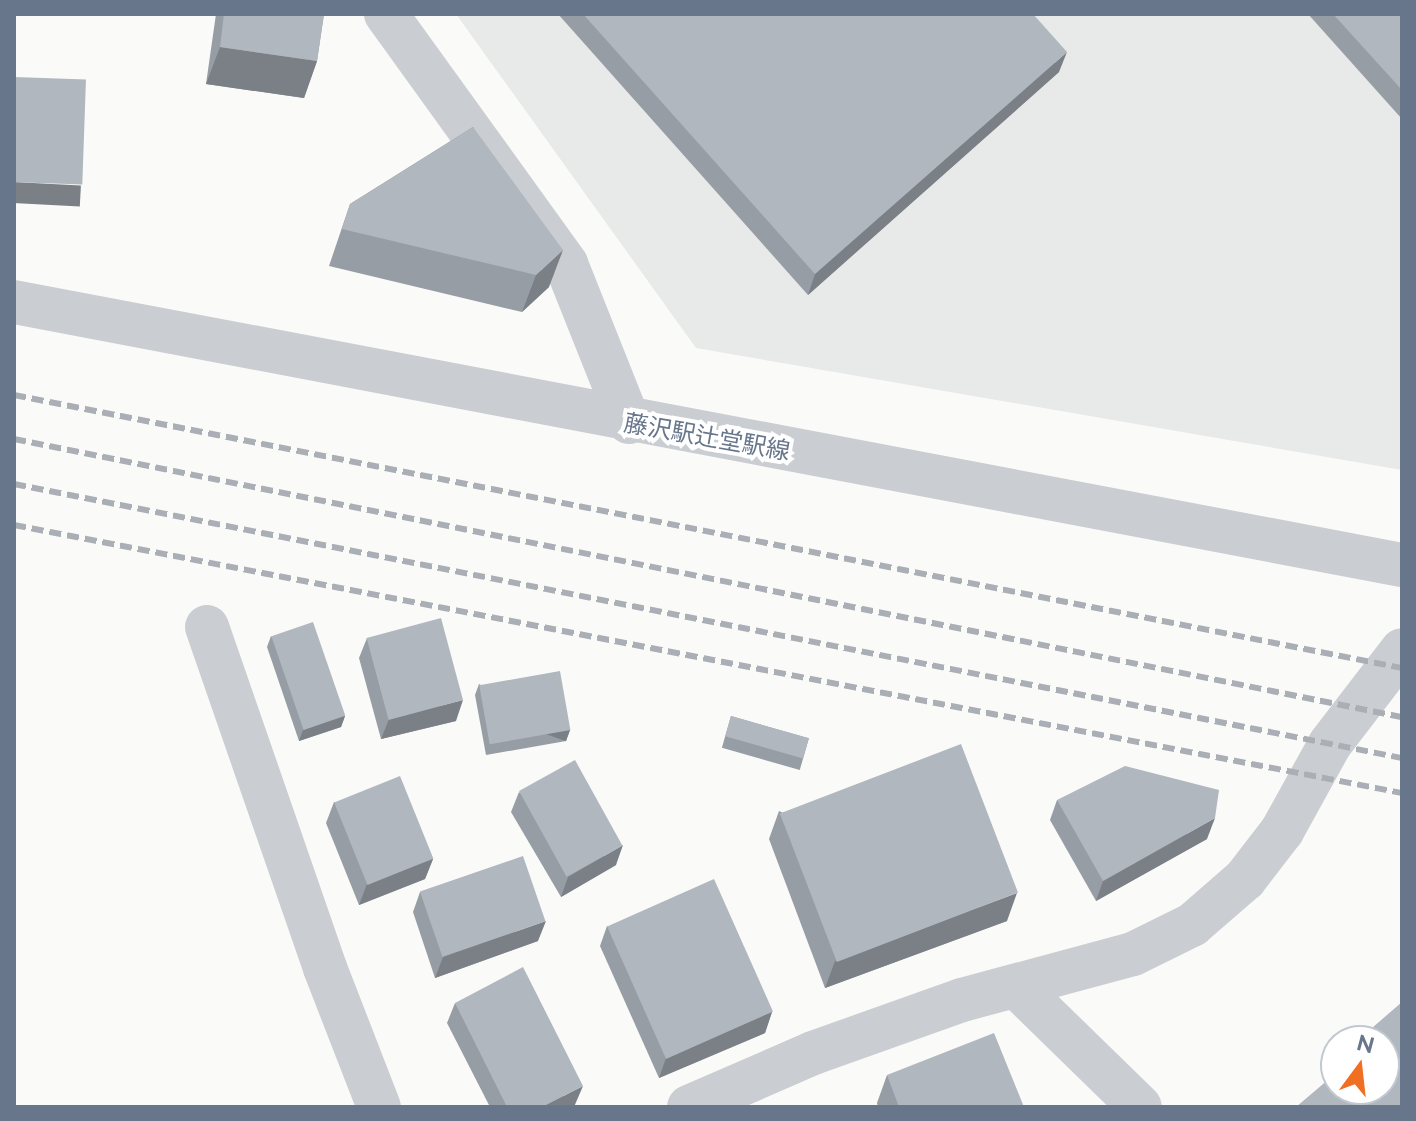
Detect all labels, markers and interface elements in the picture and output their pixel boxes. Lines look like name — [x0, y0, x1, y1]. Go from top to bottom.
street label: 藤沢駅辻堂駅線 — [622, 408, 792, 466]
north arrow — [1320, 1025, 1400, 1105]
text: N — [1354, 1029, 1377, 1058]

